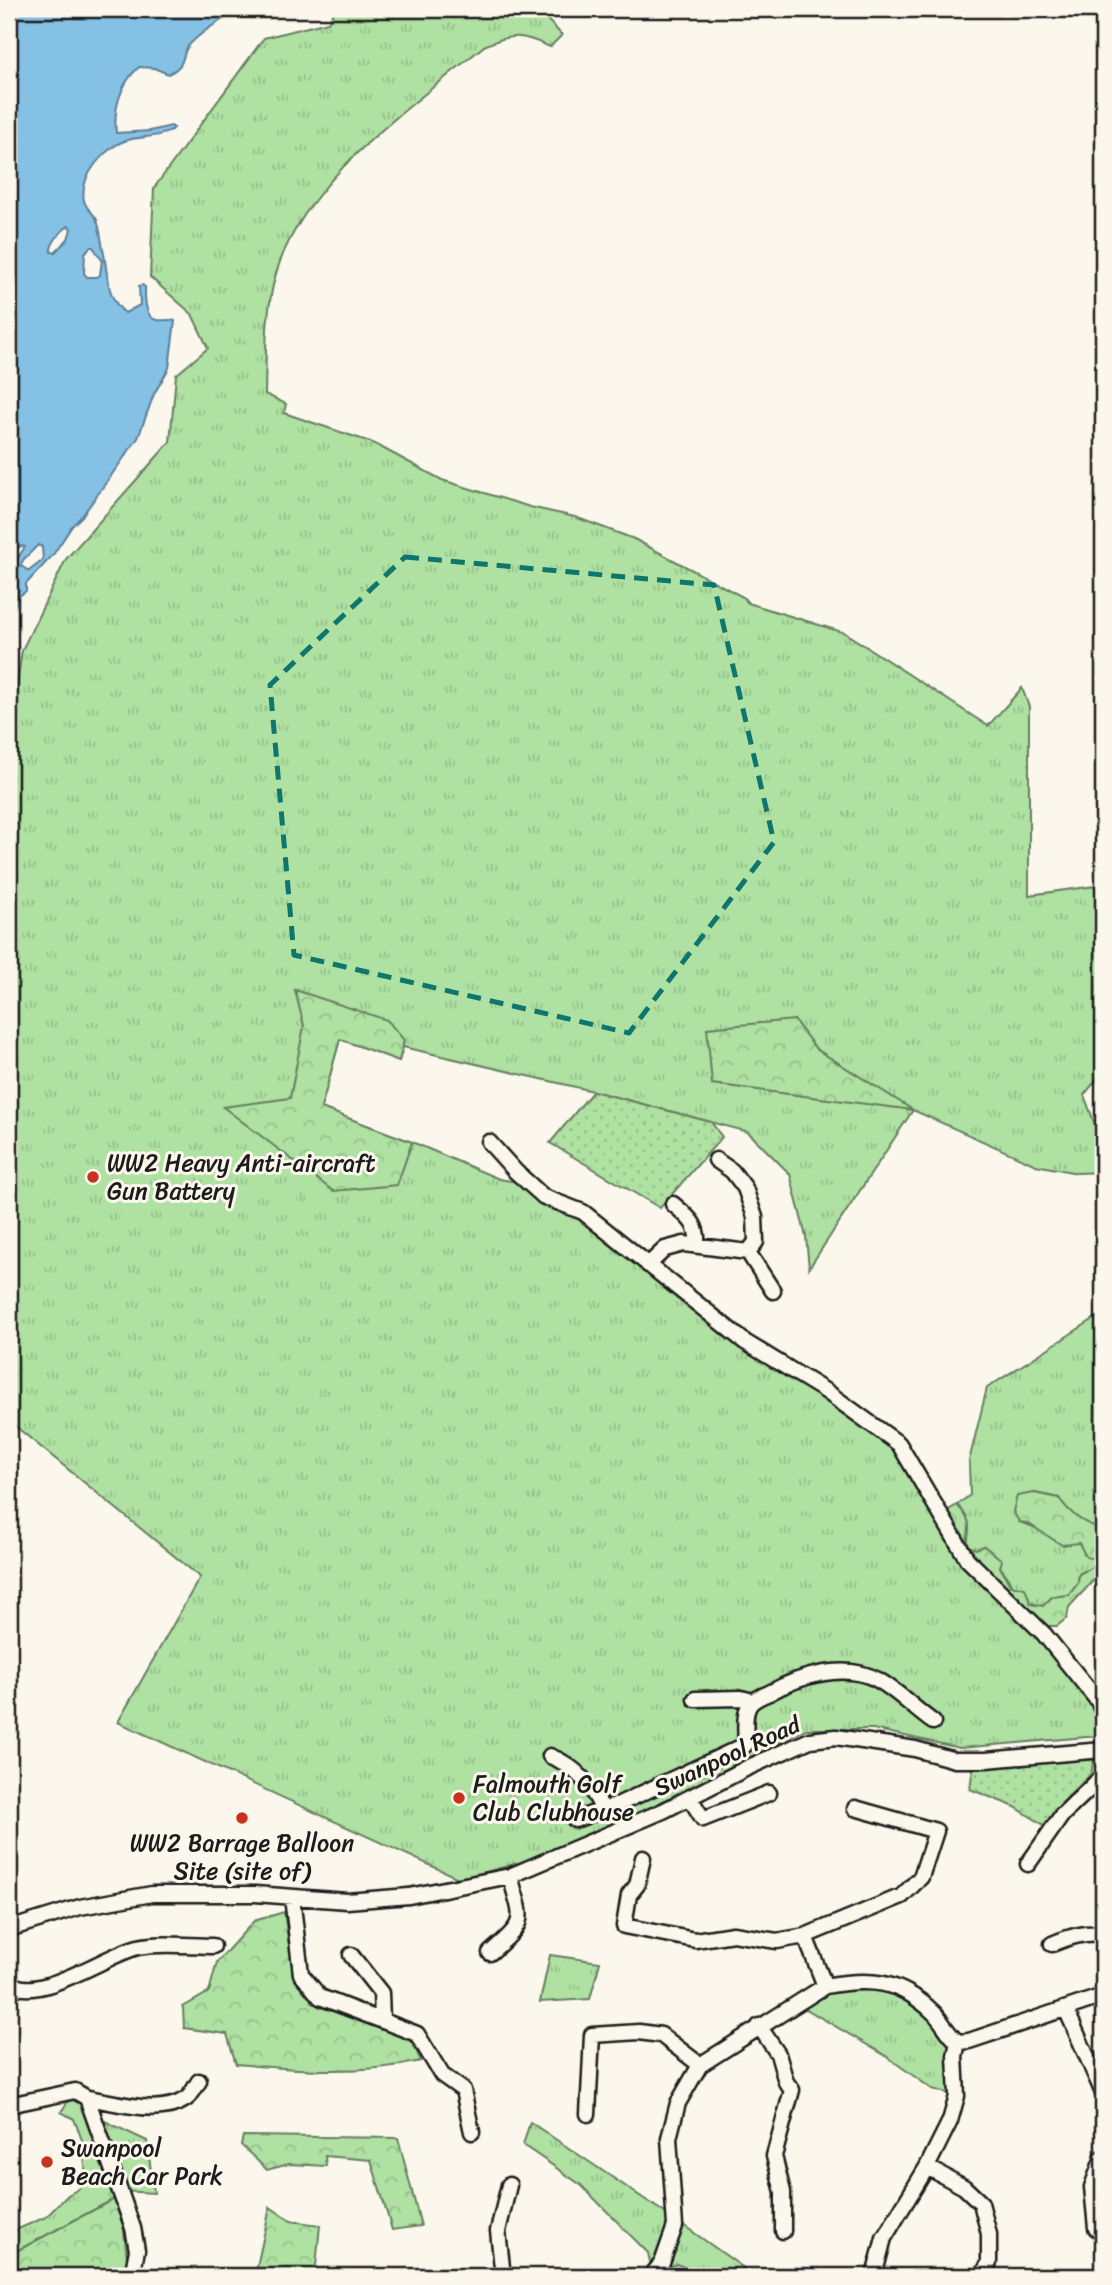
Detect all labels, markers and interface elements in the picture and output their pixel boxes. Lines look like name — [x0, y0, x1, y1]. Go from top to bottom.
place label: WW2 Heavy Anti-aircraft Gun Battery — [107, 1142, 376, 1212]
marker: WW2 Heavy Anti-aircraft Gun Battery — [85, 1169, 101, 1185]
street label: Swanpool Road — [647, 1703, 809, 1808]
place label: Falmouth Golf Club Clubhouse — [473, 1763, 634, 1833]
marker: Falmouth Golf Club Clubhouse — [451, 1790, 467, 1806]
marker: WW2 Barrage Balloon Site (site of) — [234, 1810, 250, 1826]
place label: WW2 Barrage Balloon Site (site of) — [130, 1822, 354, 1892]
place label: Swanpool Beach Car Park — [61, 2127, 223, 2197]
marker: Swanpool Beach Car Park — [39, 2154, 55, 2170]

